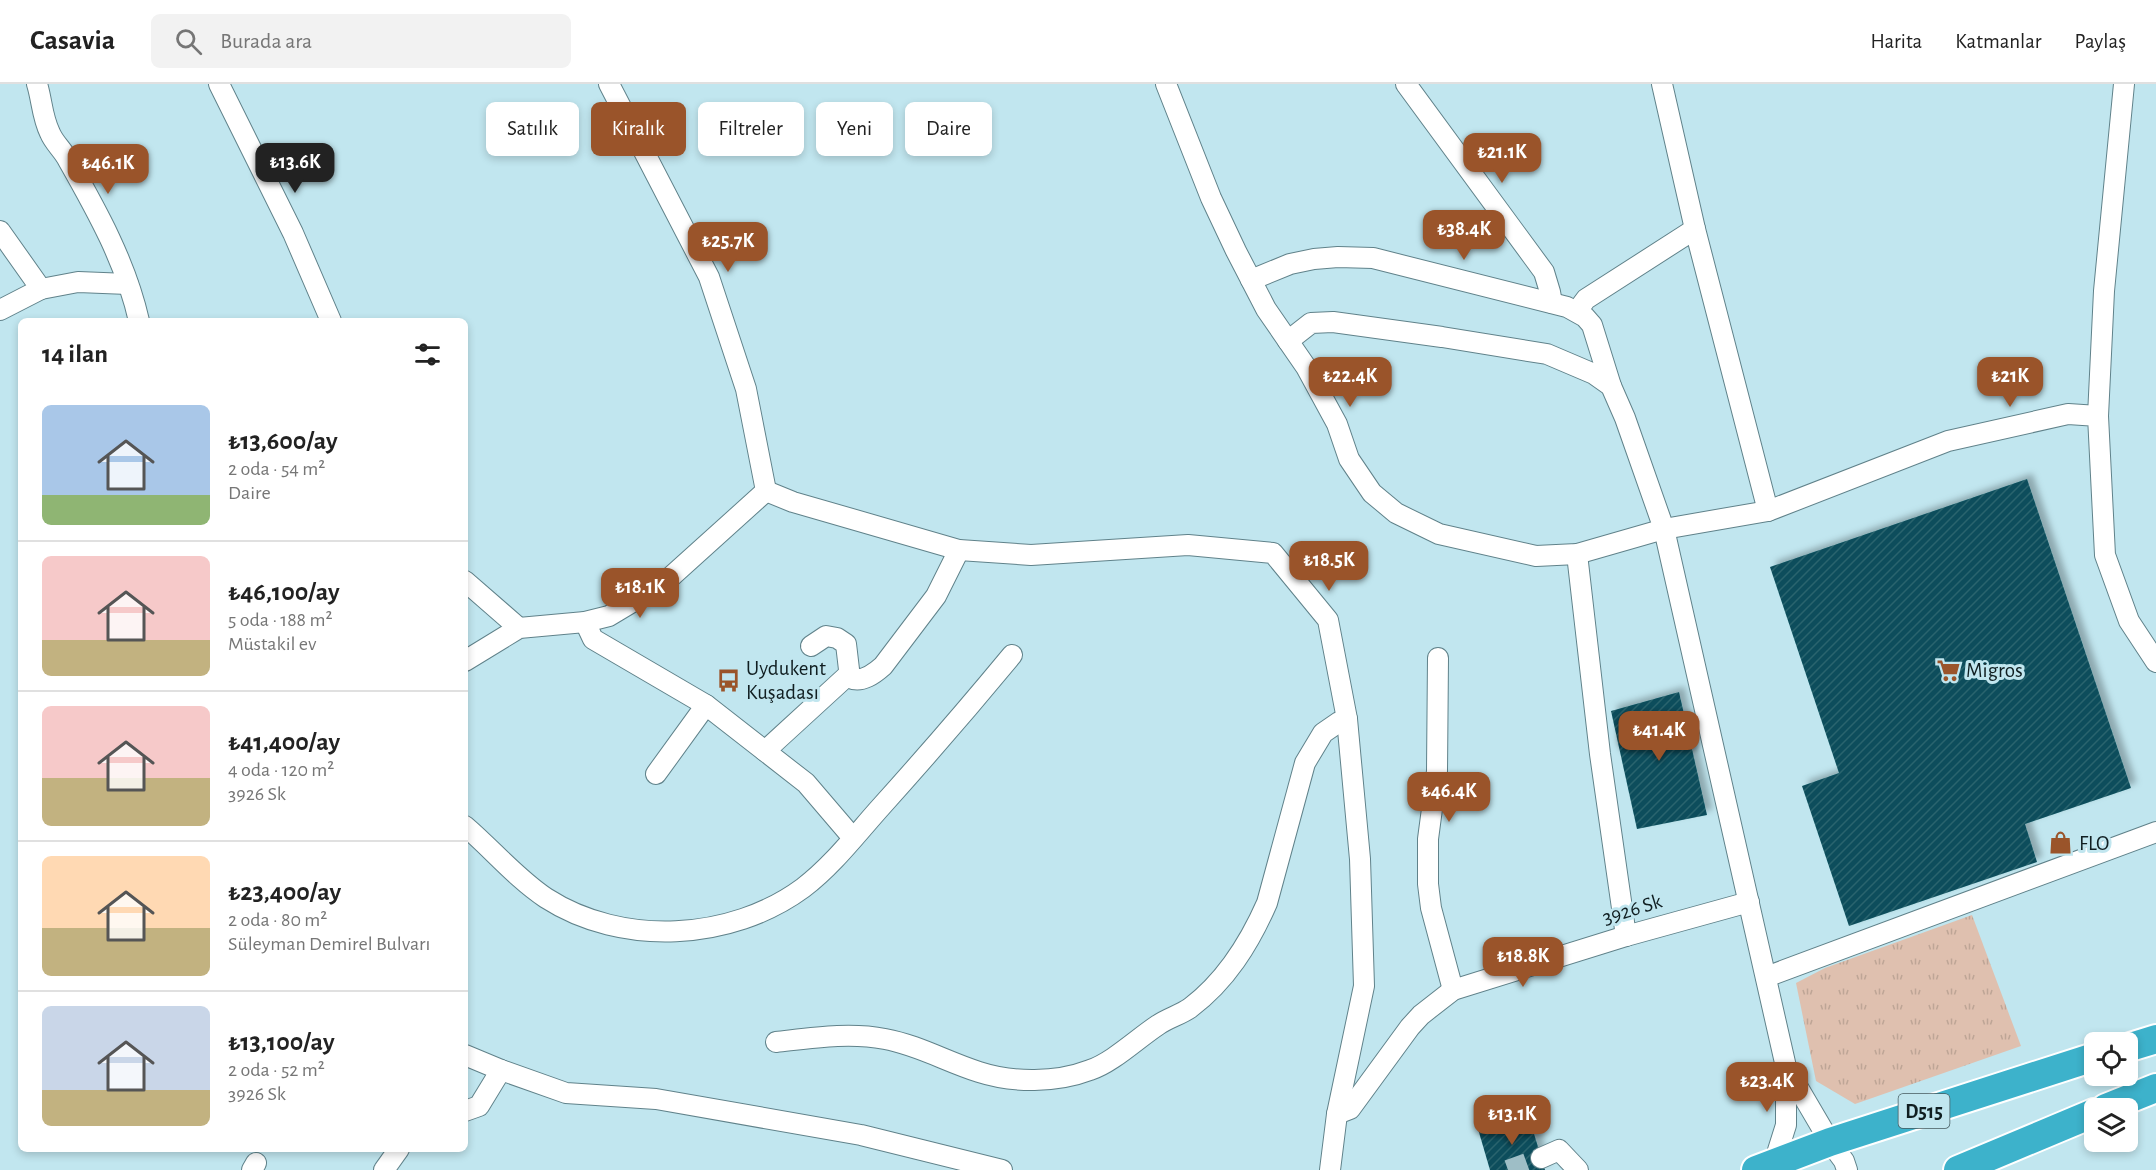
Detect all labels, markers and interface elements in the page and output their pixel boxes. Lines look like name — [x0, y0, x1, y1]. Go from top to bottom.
search box — [151, 14, 571, 68]
icon: search — [172, 25, 205, 58]
text: Casavia — [30, 27, 115, 55]
text: Burada ara — [220, 30, 312, 52]
text: Harita — [1871, 31, 1922, 52]
text: Katmanlar — [1955, 31, 2042, 52]
text: Paylaş — [2075, 31, 2126, 52]
chip: Satılık — [486, 102, 579, 156]
chip: Kiralık — [591, 102, 686, 156]
chip: Filtreler — [698, 102, 804, 156]
chip: Yeni — [816, 102, 893, 156]
chip: Daire — [905, 102, 992, 156]
pin: ₺21.1K — [1453, 133, 1551, 184]
text: ₺21.1K — [1477, 142, 1527, 162]
pin: ₺13.6K — [246, 143, 344, 194]
pin: ₺46.1K — [59, 144, 157, 195]
text: ₺13.6K — [269, 152, 321, 172]
text: ₺46.1K — [82, 153, 134, 173]
pin: ₺38.4K — [1415, 210, 1513, 261]
text: ₺38.4K — [1437, 219, 1491, 239]
pin: ₺25.7K — [679, 222, 777, 273]
text: ₺25.7K — [702, 231, 754, 251]
icon: filters — [411, 338, 444, 371]
text: 14 ilan — [42, 341, 108, 367]
pin: ₺22.4K — [1301, 357, 1399, 408]
pin: ₺21K — [1974, 357, 2046, 408]
text: ₺22.4K — [1323, 366, 1377, 386]
text: ₺21K — [1991, 366, 2029, 386]
text: ₺13,600/ay — [228, 428, 338, 454]
icon: home — [90, 429, 162, 501]
text: 2 oda · 54 m² — [228, 459, 325, 479]
text: Daire — [228, 483, 271, 503]
pin: ₺18.5K — [1280, 541, 1378, 592]
text: ₺18.5K — [1303, 550, 1355, 570]
pin: ₺18.1K — [591, 568, 689, 619]
text: ₺18.1K — [615, 577, 665, 597]
text: ₺46,100/ay — [228, 579, 340, 605]
icon: home — [90, 580, 162, 652]
text: 5 oda · 188 m² — [228, 610, 332, 630]
text: Müstakil ev — [228, 634, 316, 654]
supermarket icon: Migros — [1935, 657, 1961, 683]
place label: Uydukent Kuşadası — [746, 658, 826, 703]
place label: Migros — [1966, 660, 2023, 681]
bus stop icon: Uydukent Kuşadası — [715, 667, 741, 693]
pin: ₺41.4K — [1610, 711, 1708, 762]
text: ₺41.4K — [1633, 720, 1686, 740]
text: ₺41,400/ay — [228, 729, 340, 755]
icon: home — [90, 730, 162, 802]
text: 4 oda · 120 m² — [228, 760, 334, 780]
pin: ₺46.4K — [1400, 772, 1498, 823]
text: ₺46.4K — [1421, 781, 1477, 801]
text: 3926 Sk — [228, 784, 286, 804]
shop icon: FLO — [2048, 830, 2074, 856]
place label: FLO — [2079, 833, 2109, 854]
text: ₺23,400/ay — [228, 879, 341, 905]
icon: home — [90, 880, 162, 952]
street label: 3926 Sk — [1600, 890, 1665, 928]
text: 2 oda · 80 m² — [228, 910, 327, 930]
text: Süleyman Demirel Bulvarı — [228, 934, 430, 954]
pin: ₺18.8K — [1474, 937, 1572, 988]
text: ₺18.8K — [1497, 946, 1549, 966]
text: ₺13,100/ay — [228, 1029, 335, 1055]
icon: home — [90, 1030, 162, 1102]
map controls — [2084, 1032, 2138, 1152]
button: locate — [2084, 1032, 2138, 1086]
text: 2 oda · 52 m² — [228, 1060, 325, 1080]
pin: ₺23.4K — [1718, 1062, 1816, 1113]
text: ₺23.4K — [1740, 1071, 1794, 1091]
text: 3926 Sk — [228, 1084, 286, 1104]
road number: D515 — [1898, 1094, 1950, 1128]
pin: ₺13.1K — [1463, 1095, 1561, 1146]
button: layers — [2084, 1098, 2138, 1152]
text: ₺13.1K — [1488, 1104, 1536, 1124]

